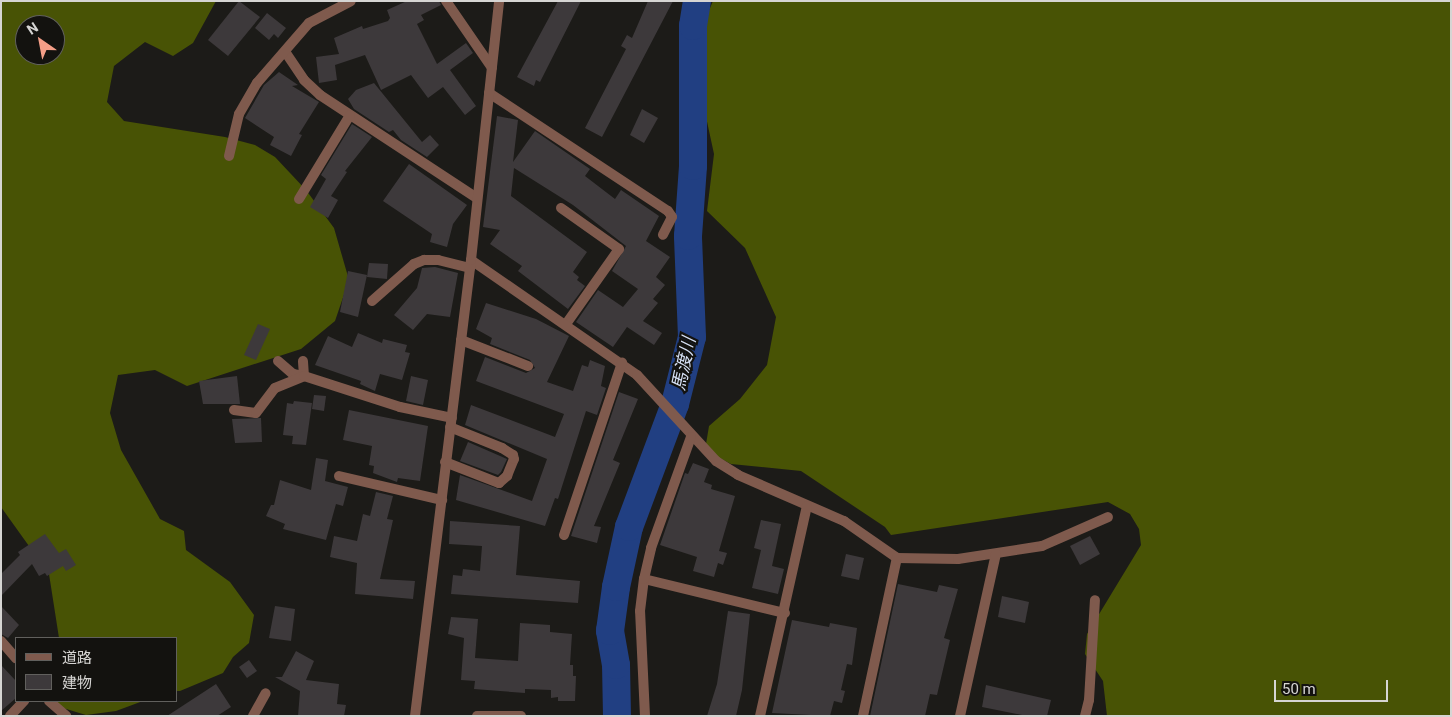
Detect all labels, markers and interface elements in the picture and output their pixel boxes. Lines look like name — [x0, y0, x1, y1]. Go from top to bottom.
north arrow — [15, 15, 65, 65]
text: N — [24, 19, 41, 38]
water label: 馬渡川 — [668, 335, 700, 393]
legend — [15, 637, 178, 702]
text: 道路 — [62, 649, 92, 667]
scale bar — [1277, 670, 1391, 702]
text: 建物 — [62, 674, 92, 692]
text: 50 m — [1282, 680, 1316, 698]

